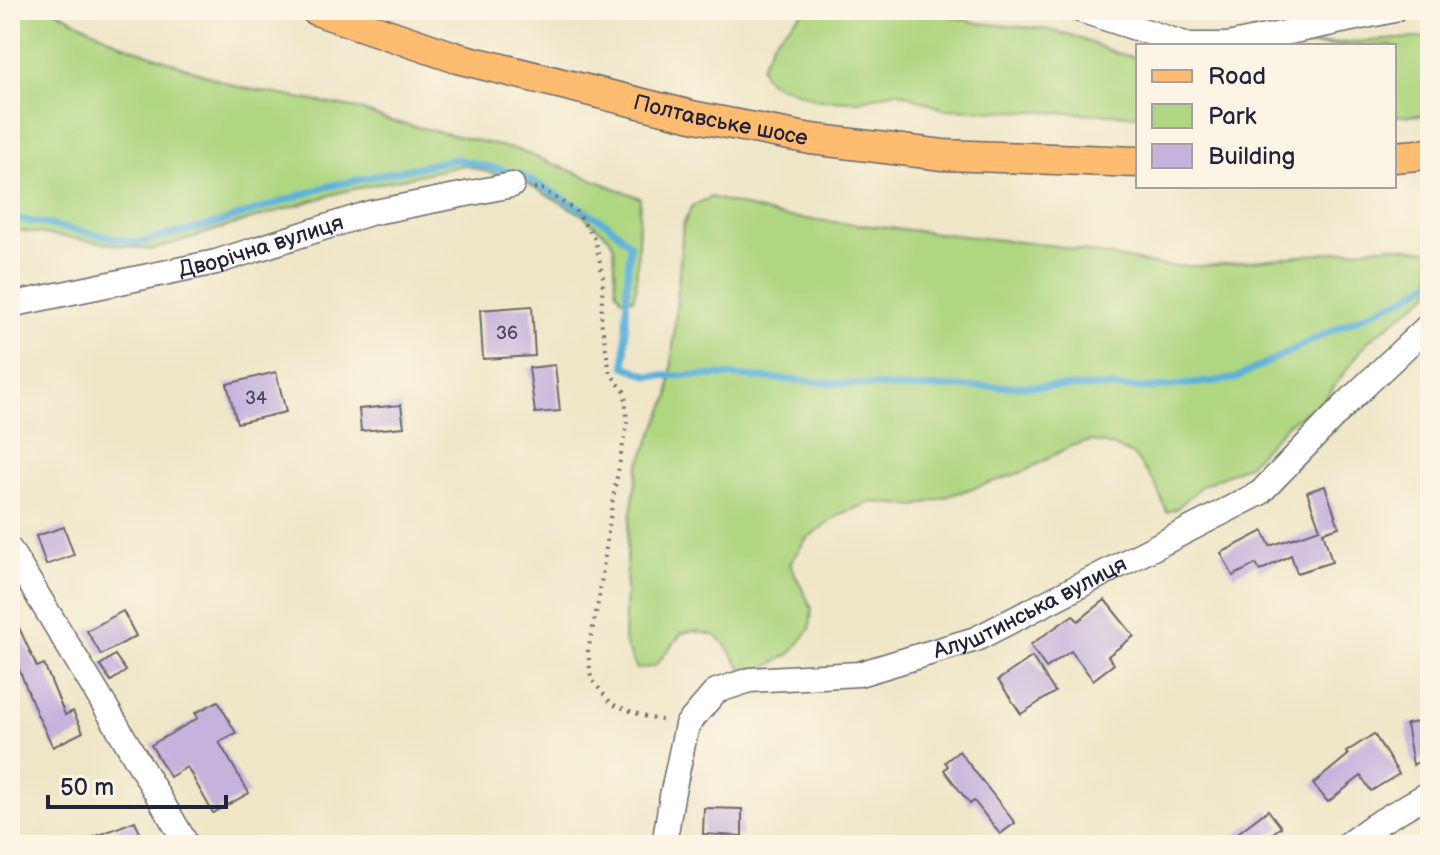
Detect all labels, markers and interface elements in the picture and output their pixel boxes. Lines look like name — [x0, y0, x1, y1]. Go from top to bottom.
legend — [1136, 44, 1396, 188]
text: Road — [1208, 62, 1266, 91]
street label: Полтавське шосе — [631, 89, 810, 152]
text: Park — [1208, 102, 1256, 131]
text: Building — [1208, 142, 1295, 171]
street label: Дворічна вулиця — [176, 209, 347, 283]
house number: 36 — [496, 323, 518, 344]
house number: 34 — [245, 388, 267, 409]
street label: Алуштинська вулиця — [929, 550, 1131, 665]
scale bar — [48, 759, 226, 809]
text: 50 m — [60, 773, 114, 802]

